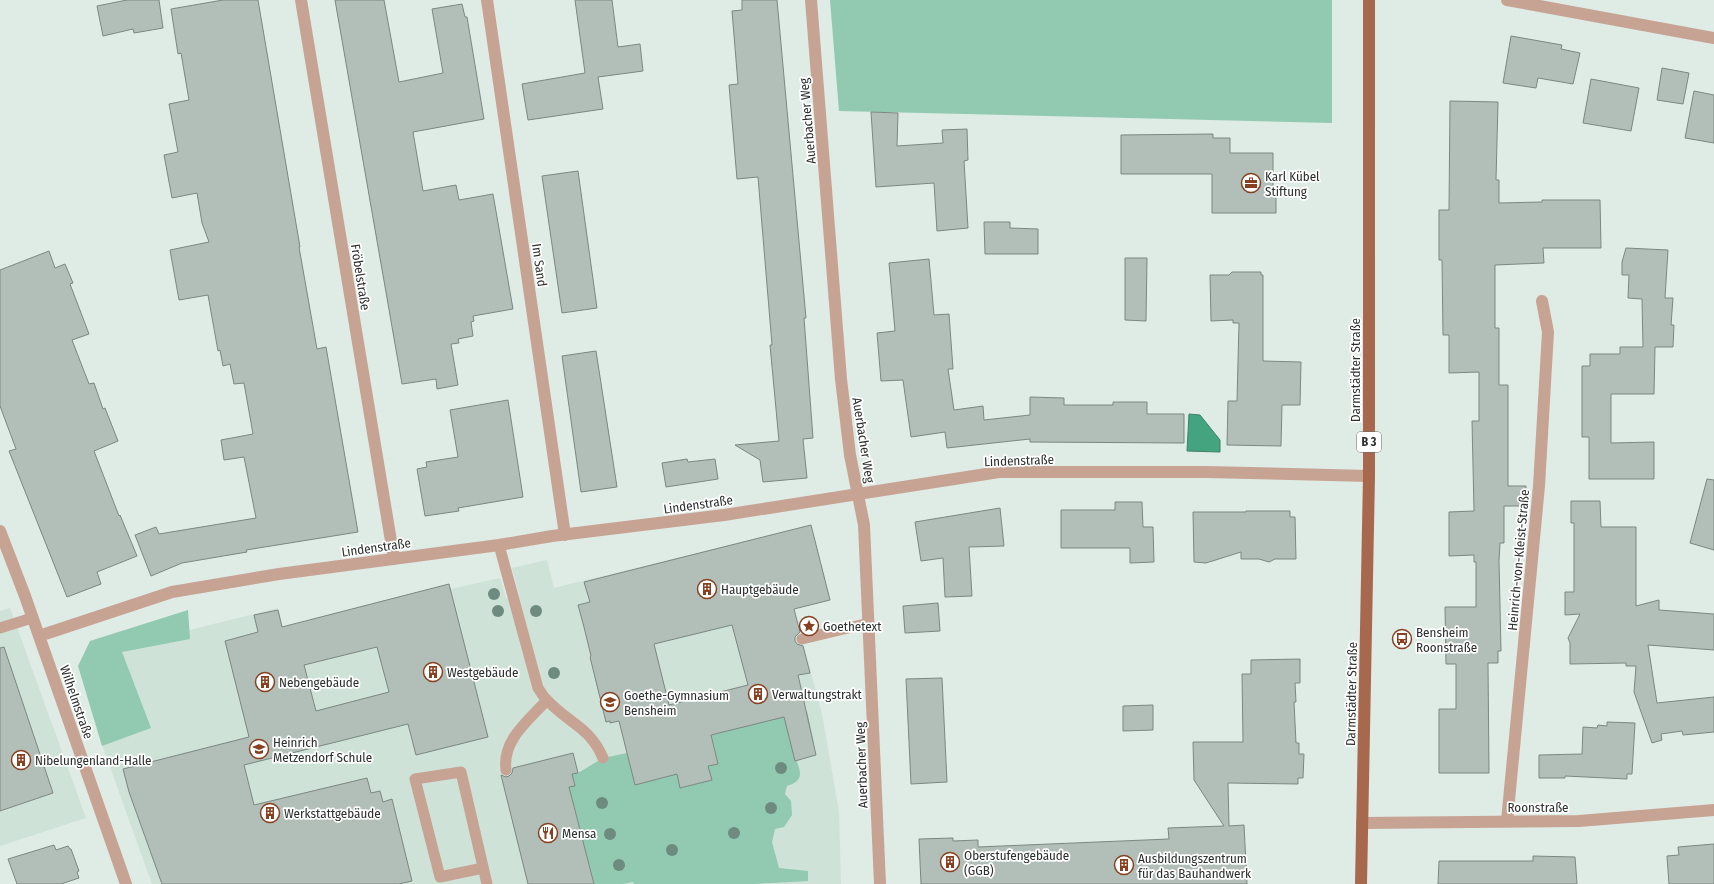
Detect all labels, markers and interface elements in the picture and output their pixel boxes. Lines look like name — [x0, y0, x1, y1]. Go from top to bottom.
street label: Auerbacher Weg — [796, 76, 819, 165]
place label: Karl Kübel Stiftung — [1265, 169, 1320, 199]
office icon: Karl Kübel Stiftung — [1240, 172, 1262, 194]
street label: Fröbelstraße — [348, 243, 373, 311]
street label: Im Sand — [529, 243, 550, 287]
street label: Darmstädter Straße — [1348, 318, 1363, 422]
street label: Auerbacher Weg — [849, 396, 878, 485]
road number: B 3 — [1357, 432, 1381, 452]
street label: Lindenstraße — [984, 452, 1054, 469]
street label: Heinrich-von-Kleist-Straße — [1505, 489, 1532, 631]
street label: Lindenstraße — [662, 492, 734, 517]
street label: Lindenstraße — [340, 535, 412, 560]
building icon: Hauptgebäude — [696, 578, 718, 600]
place label: Hauptgebäude — [721, 582, 799, 597]
place icon: Goethetext — [798, 615, 820, 637]
place label: Goethetext — [823, 619, 882, 634]
place label: Bensheim Roonstraße — [1416, 625, 1477, 655]
bus stop icon: Bensheim Roonstraße — [1391, 628, 1413, 650]
street label: Darmstädter Straße — [1343, 642, 1360, 746]
building icon: Westgebäude — [422, 661, 444, 683]
street label: Wilhelmstraße — [57, 663, 96, 741]
place label: Westgebäude — [447, 665, 518, 680]
building icon: Nebengebäude — [254, 671, 276, 693]
place label: Nebengebäude — [279, 675, 359, 690]
building icon: Verwaltungstrakt — [747, 683, 769, 705]
place label: Verwaltungstrakt — [772, 687, 863, 702]
place label: Goethe-Gymnasium Bensheim — [624, 688, 729, 718]
school or university icon: Goethe-Gymnasium Bensheim — [599, 691, 621, 713]
street label: Auerbacher Weg — [852, 721, 871, 808]
place label: Heinrich Metzendorf Schule — [273, 735, 372, 765]
school or university icon: Heinrich Metzendorf Schule — [248, 738, 270, 760]
building icon: Nibelungenland-Halle — [10, 749, 32, 771]
place label: Nibelungenland-Halle — [35, 753, 151, 768]
street label: Roonstraße — [1507, 800, 1569, 815]
building icon: Werkstattgebäude — [259, 802, 281, 824]
place label: Werkstattgebäude — [284, 806, 381, 821]
restaurant icon: Mensa — [537, 822, 559, 844]
place label: Mensa — [562, 826, 596, 841]
place label: Oberstufengebäude (GGB) — [964, 848, 1069, 878]
building icon: Oberstufengebäude (GGB) — [939, 851, 961, 873]
place label: Ausbildungszentrum für das Bauhandwerk — [1138, 851, 1252, 881]
building icon: Ausbildungszentrum für das Bauhandwerk — [1113, 854, 1135, 876]

